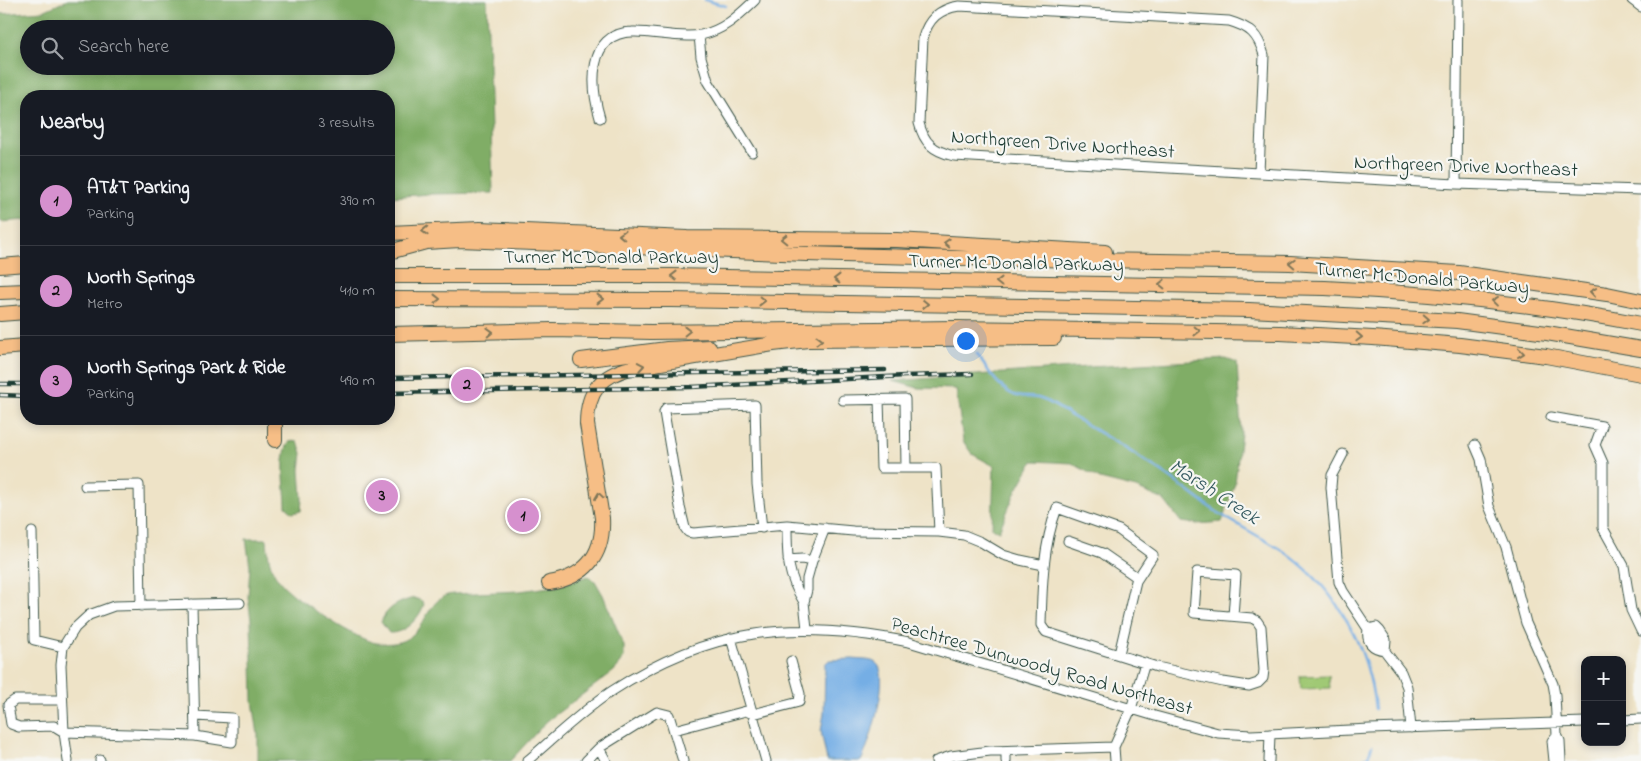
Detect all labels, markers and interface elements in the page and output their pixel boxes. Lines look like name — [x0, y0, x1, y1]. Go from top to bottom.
search box — [20, 20, 395, 75]
icon: search — [38, 34, 66, 62]
text: Search here — [78, 34, 169, 61]
text: Nearby — [40, 108, 104, 138]
text: 3 results — [319, 111, 375, 135]
street label: Northgreen Drive Northeast — [950, 123, 1176, 169]
street label: Northgreen Drive Northeast — [1353, 149, 1579, 187]
text: AT&T Parking — [87, 175, 190, 202]
text: 1 — [53, 189, 59, 213]
text: 390 m — [340, 189, 375, 213]
text: Parking — [87, 202, 134, 226]
one-way arrow — [420, 225, 428, 236]
one-way arrow — [618, 230, 626, 240]
one-way arrow — [780, 234, 788, 244]
one-way arrow — [943, 237, 951, 248]
street label: Turner McDonald Parkway — [503, 244, 719, 273]
street label: Turner McDonald Parkway — [908, 248, 1124, 281]
street label: Turner McDonald Parkway — [1313, 256, 1530, 303]
one-way arrow — [1288, 258, 1296, 268]
text: North Springs — [87, 265, 195, 292]
one-way arrow — [670, 271, 678, 281]
one-way arrow — [832, 274, 840, 284]
one-way arrow — [995, 277, 1002, 287]
text: 2 — [52, 279, 60, 303]
text: 410 m — [340, 279, 375, 303]
one-way arrow — [1157, 279, 1165, 290]
one-way arrow — [1589, 287, 1597, 298]
text: Metro — [87, 292, 123, 316]
one-way arrow — [434, 294, 442, 304]
one-way arrow — [596, 294, 604, 304]
one-way arrow — [759, 296, 767, 306]
one-way arrow — [1491, 296, 1499, 307]
one-way arrow — [922, 299, 929, 309]
one-way arrow — [1422, 314, 1430, 325]
one-way arrow — [684, 326, 692, 336]
one-way arrow — [1193, 326, 1201, 336]
one-way arrow — [486, 327, 494, 337]
your location — [953, 328, 979, 354]
one-way arrow — [1356, 332, 1363, 342]
one-way arrow — [815, 335, 823, 345]
one-way arrow — [1517, 347, 1525, 358]
text: North Springs Park & Ride — [87, 355, 286, 382]
one-way arrow — [636, 362, 645, 372]
pin: 2 — [451, 366, 483, 404]
text: 3 — [53, 369, 59, 393]
text: 490 m — [340, 369, 375, 393]
text: Parking — [87, 382, 134, 406]
water label: Marsh Creek — [1163, 452, 1266, 534]
pin: 3 — [366, 477, 398, 515]
one-way arrow — [595, 492, 605, 501]
pin: 1 — [507, 497, 539, 535]
street label: Peachtree Dunwoody Road Northeast — [887, 610, 1196, 725]
map controls — [1581, 656, 1626, 746]
button: + — [1581, 656, 1626, 701]
button: − — [1581, 701, 1626, 746]

